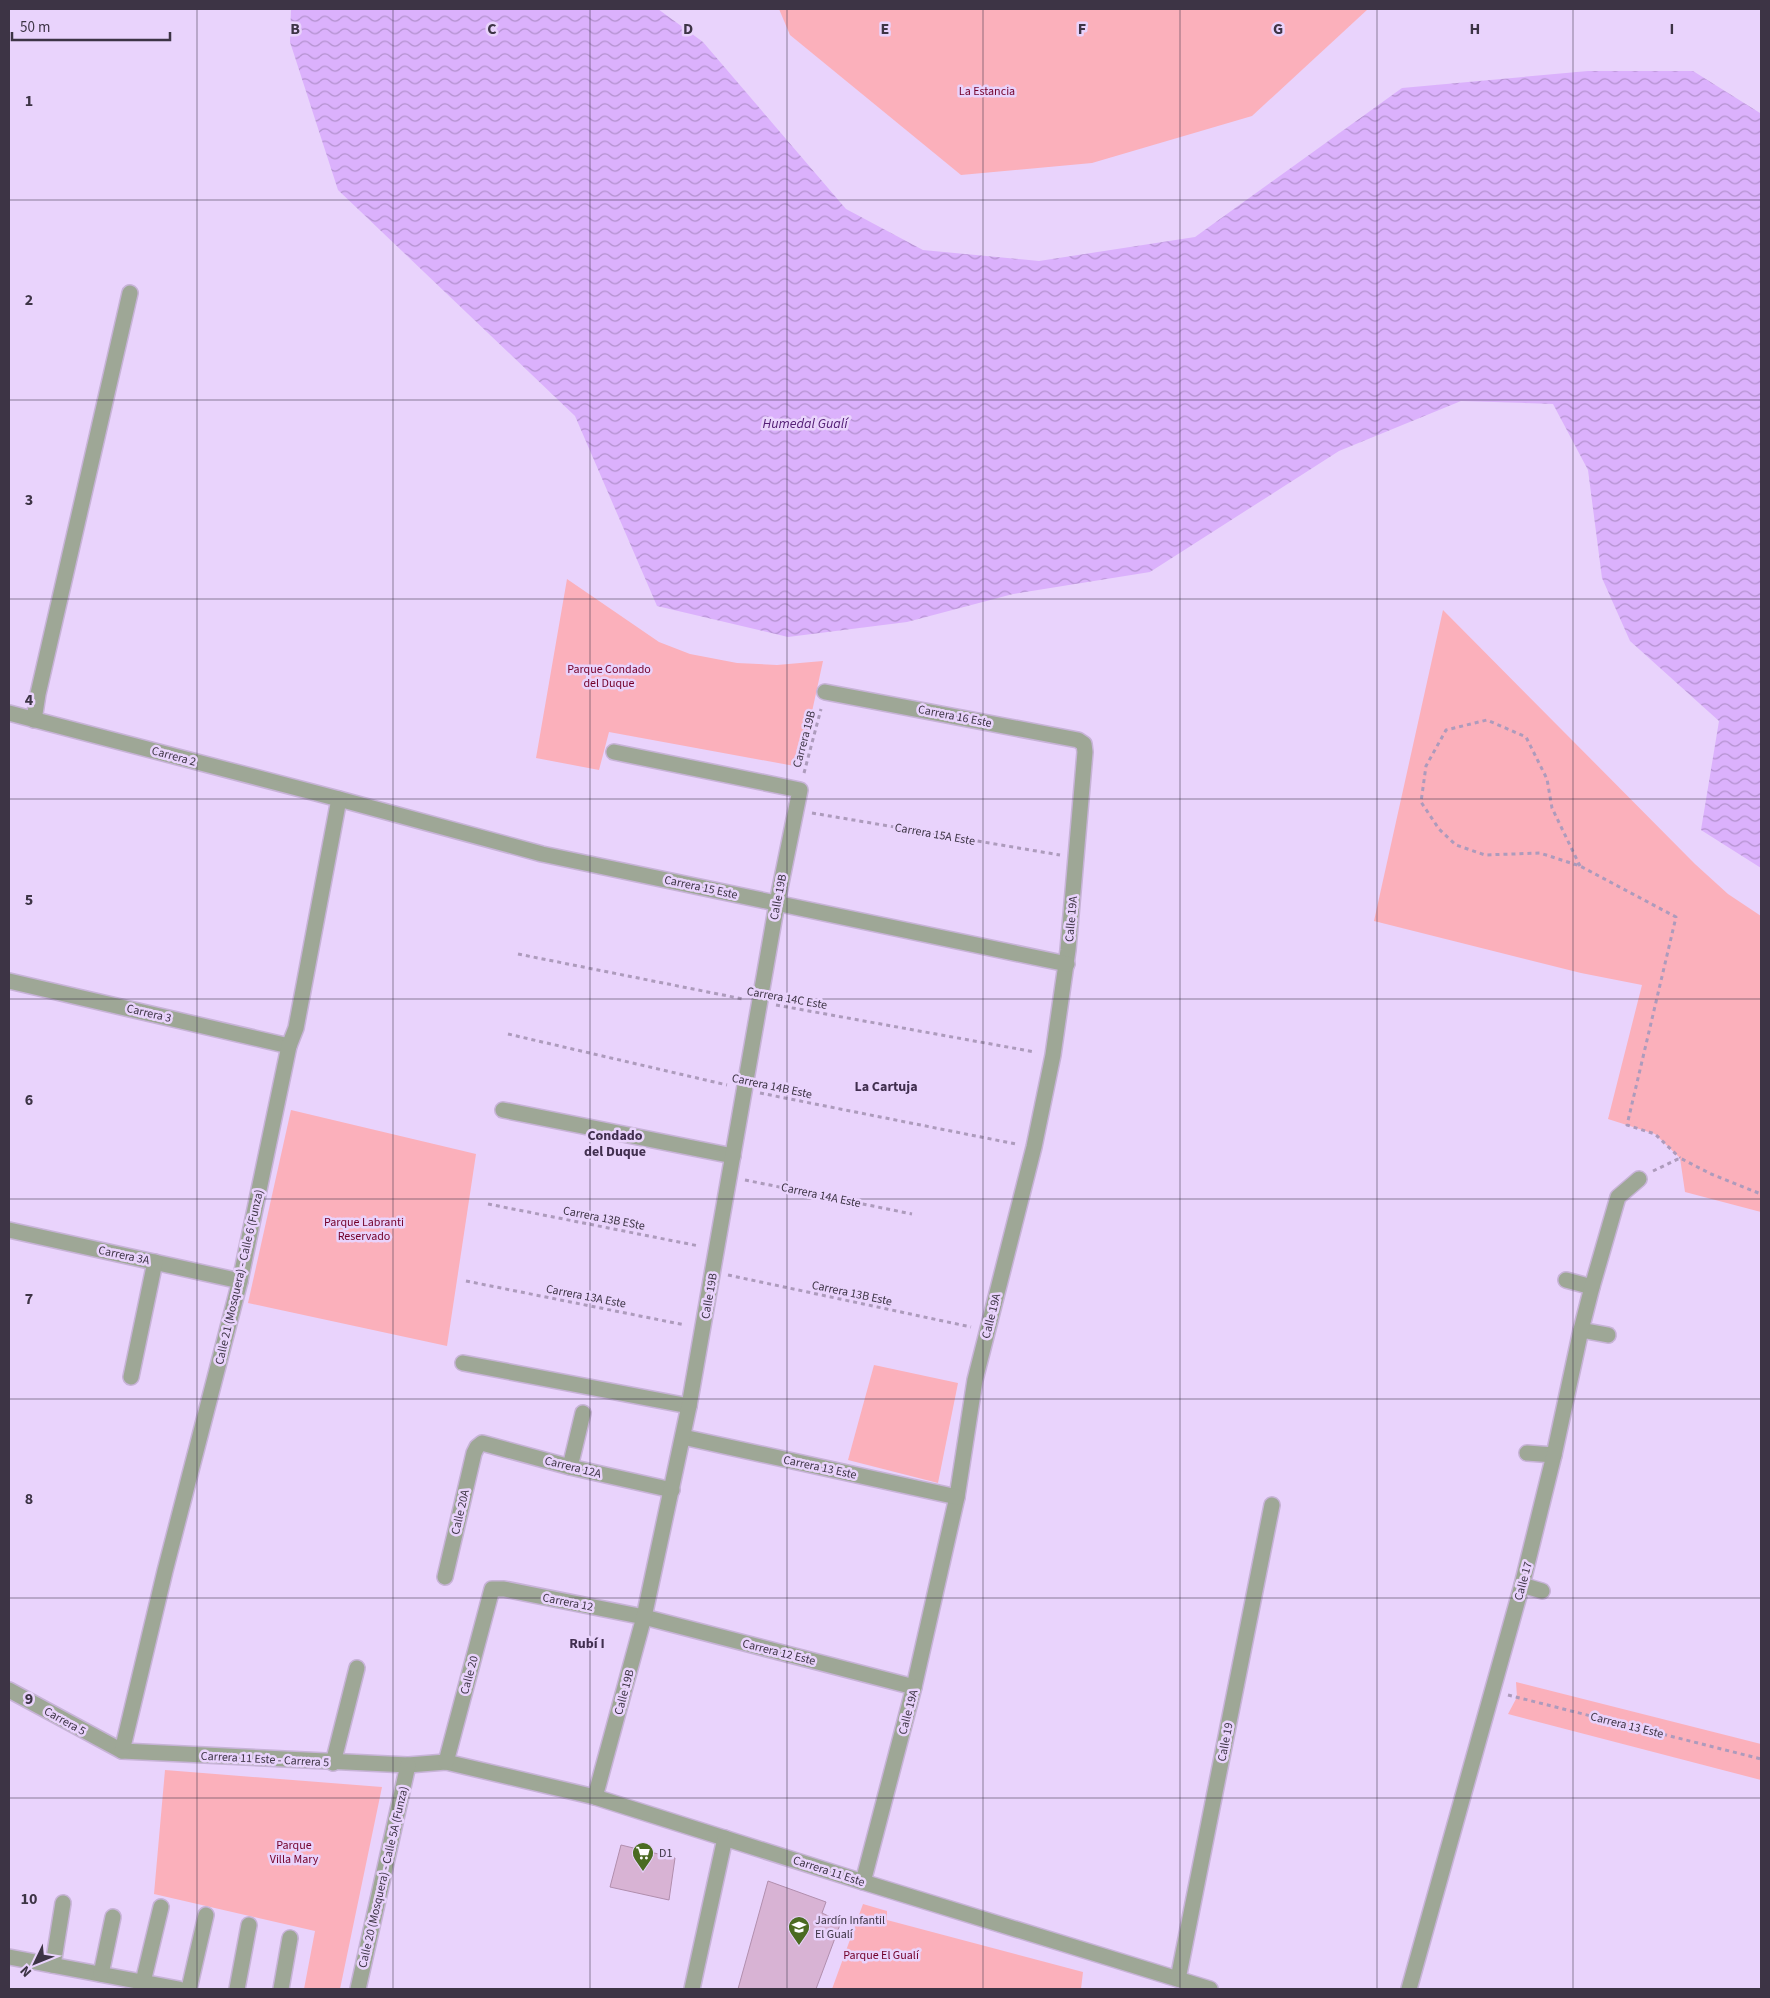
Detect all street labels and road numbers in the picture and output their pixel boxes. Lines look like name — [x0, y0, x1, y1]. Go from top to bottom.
street label: Carrera 16 Este — [917, 701, 993, 732]
street label: Carrera 19B — [789, 709, 820, 770]
street label: Carrera 2 — [150, 742, 198, 771]
street label: Carrera 15A Este — [893, 819, 976, 850]
street label: Carrera 15 Este — [663, 871, 739, 904]
street label: Calle 19B — [766, 873, 791, 921]
street label: Calle 19A — [1061, 895, 1082, 943]
street label: Carrera 14C Este — [745, 983, 829, 1014]
street label: Carrera 3 — [125, 1000, 173, 1027]
street label: Carrera 14B Este — [730, 1070, 814, 1103]
street label: Carrera 14A Este — [779, 1179, 862, 1212]
street label: Calle 21 (Mosquera) - Calle 6 (Funza) — [211, 1188, 268, 1366]
street label: Carrera 13B ESte — [562, 1202, 646, 1235]
street label: Carrera 3A — [97, 1242, 152, 1269]
street label: Calle 19B — [697, 1272, 722, 1320]
street label: Carrera 13B Este — [810, 1277, 894, 1310]
street label: Carrera 13A Este — [544, 1280, 627, 1313]
street label: Calle 19A — [978, 1291, 1005, 1340]
street label: Carrera 13 Este — [782, 1451, 858, 1484]
street label: Carrera 12A — [543, 1452, 603, 1483]
street label: Calle 20A — [447, 1487, 474, 1536]
street label: Calle 17 — [1510, 1560, 1537, 1602]
street label: Carrera 12 — [541, 1589, 595, 1616]
street label: Carrera 12 Este — [741, 1635, 817, 1670]
street label: Calle 20 — [456, 1654, 483, 1696]
street label: Calle 19B — [610, 1668, 639, 1717]
street label: Calle 19A — [894, 1687, 923, 1736]
street label: Carrera 5 — [41, 1703, 89, 1740]
street label: Carrera 13 Este — [1589, 1708, 1665, 1743]
street label: Calle 19 — [1213, 1721, 1238, 1763]
street label: Carrera 11 Este - Carrera 5 — [200, 1748, 330, 1771]
street label: Calle 20 (Mosquera) - Calle 5A (Funza) — [354, 1785, 413, 1970]
street label: Carrera 11 Este — [791, 1852, 867, 1891]

